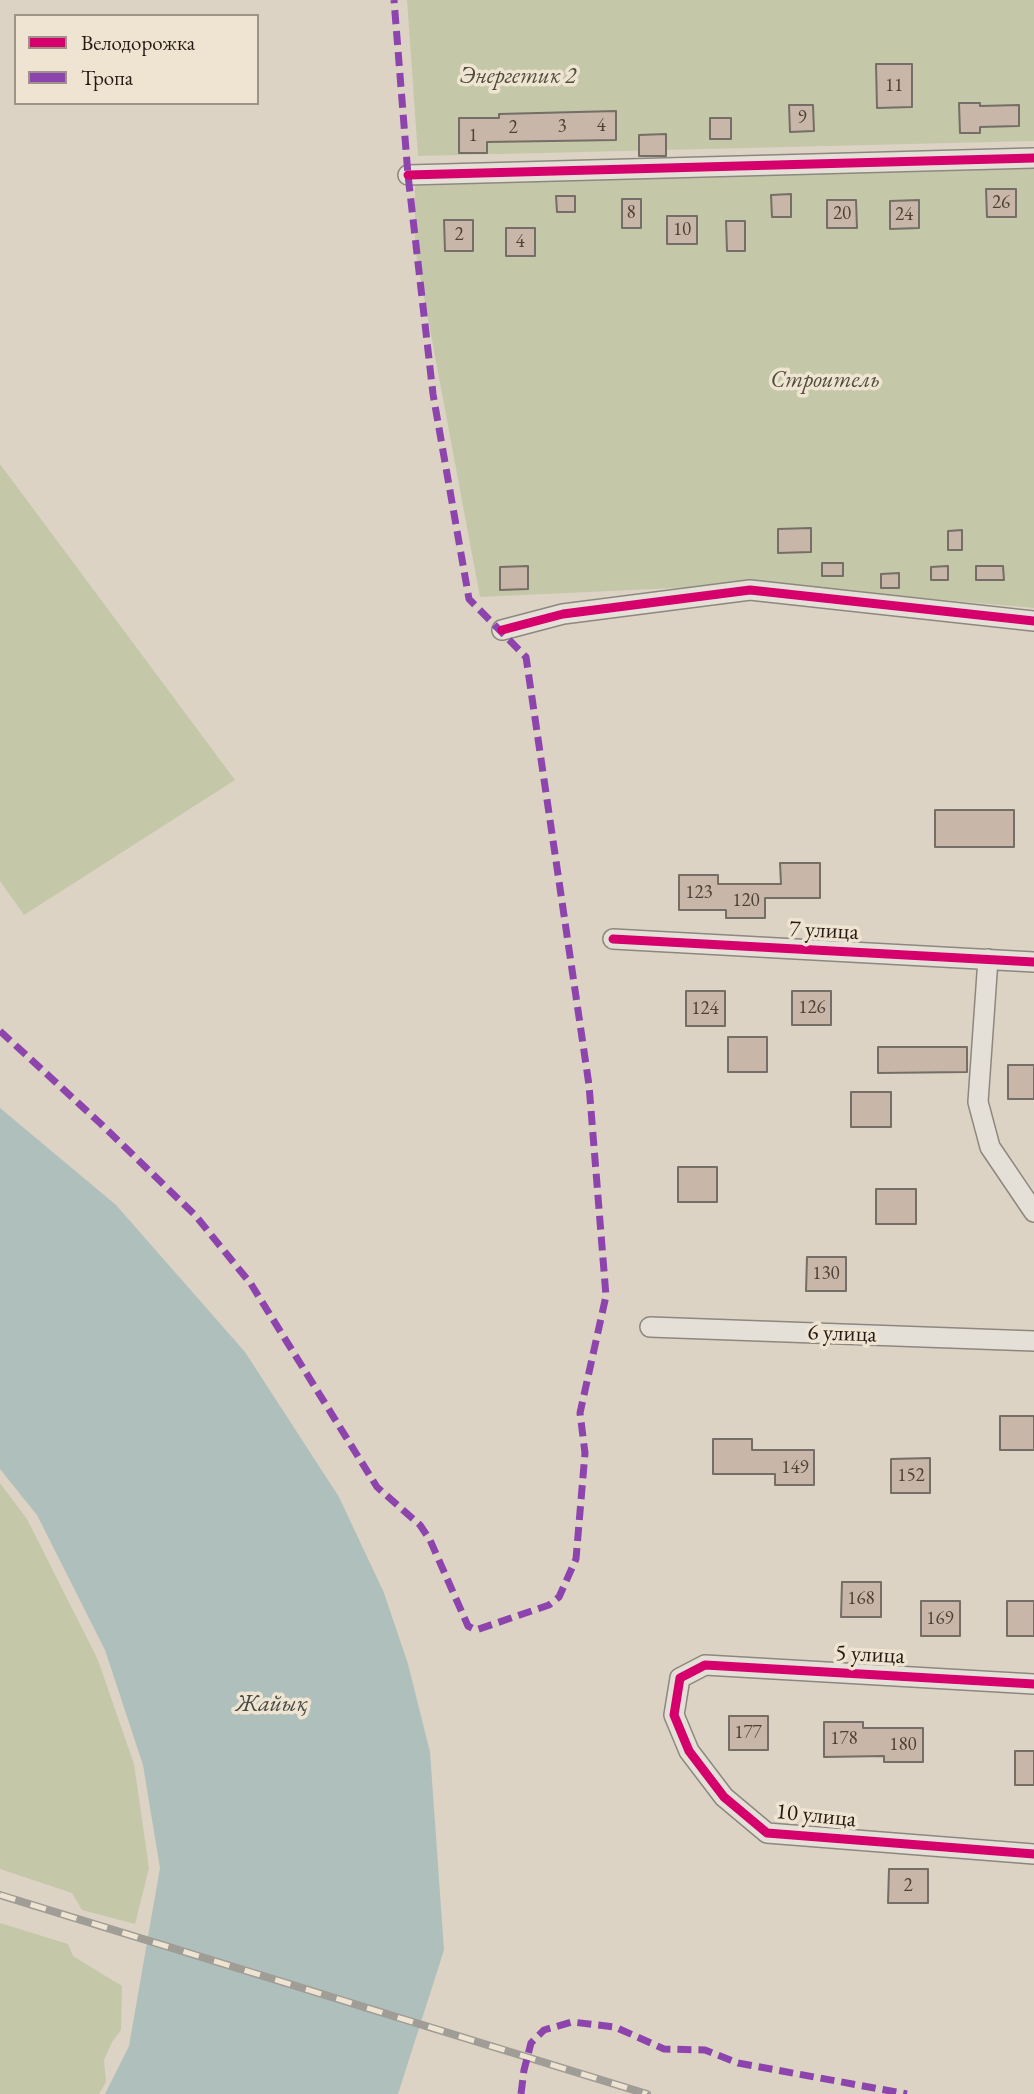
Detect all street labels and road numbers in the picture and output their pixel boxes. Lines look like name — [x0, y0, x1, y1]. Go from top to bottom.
street label: 7 улица — [789, 915, 859, 947]
street label: 6 улица — [807, 1319, 877, 1349]
street label: 5 улица — [835, 1639, 905, 1671]
street label: 10 улица — [775, 1798, 857, 1834]

